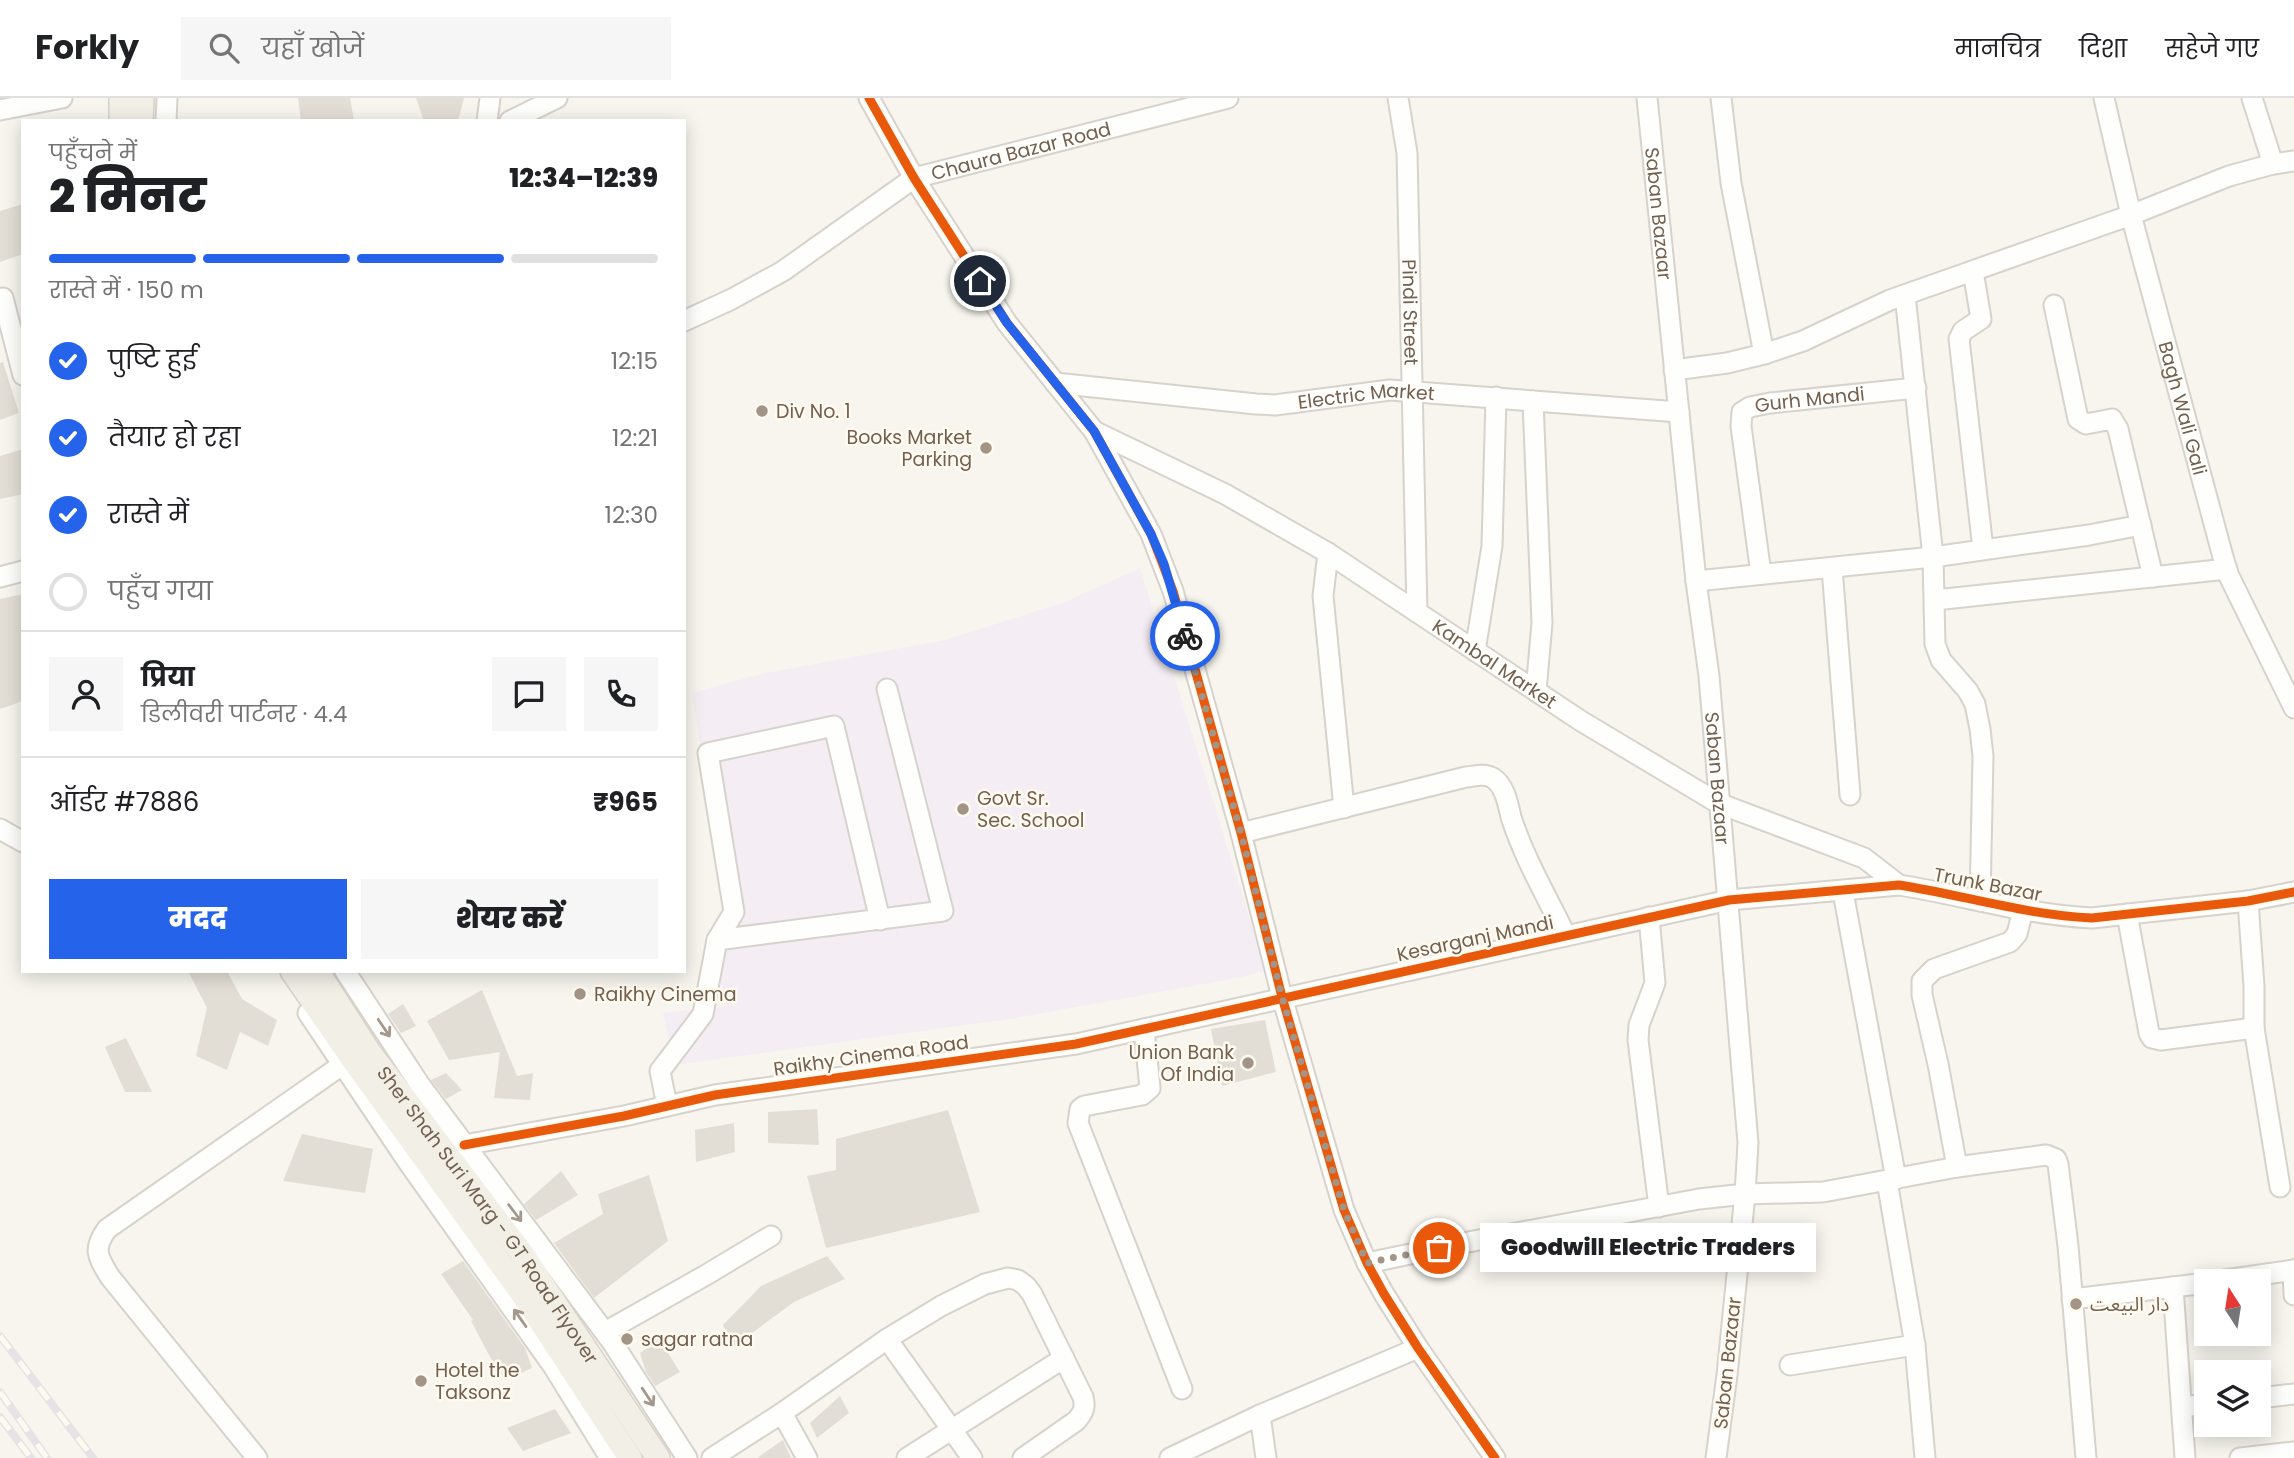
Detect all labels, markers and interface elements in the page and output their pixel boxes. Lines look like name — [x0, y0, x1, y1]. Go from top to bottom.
search box — [181, 17, 671, 80]
text: Forkly — [35, 24, 139, 71]
icon: search — [205, 29, 243, 67]
text: यहाँ खोजें — [261, 30, 364, 66]
text: मानचित्र — [1955, 32, 2041, 65]
text: दिशा — [2079, 32, 2127, 65]
text: सहेजे गए — [2165, 32, 2259, 65]
street label: Chaura Bazar Road — [928, 115, 1114, 187]
text: पहुँचने में — [49, 137, 137, 169]
street label: Saban Bazaar — [1638, 146, 1678, 281]
text: 12:34–12:39 — [509, 160, 658, 196]
text: 2 मिनट — [49, 164, 207, 228]
pin — [950, 251, 1010, 311]
street label: Pindi Street — [1395, 259, 1425, 366]
icon: home — [961, 262, 999, 300]
text: रास्ते में · 150 m — [49, 274, 204, 306]
street label: Bagh Wali Gali — [2152, 338, 2213, 478]
icon: check — [49, 342, 87, 380]
text: पुष्टि हुई — [108, 342, 197, 378]
text: 12:15 — [611, 345, 658, 377]
street label: Electric Market — [1296, 377, 1436, 416]
street label: Gurh Mandi — [1752, 380, 1866, 420]
place label: Div No. 1 — [776, 398, 851, 425]
marker: Div No. 1 — [754, 403, 770, 419]
icon: check — [49, 419, 87, 457]
text: तैयार हो रहा — [108, 419, 240, 455]
text: 12:21 — [612, 422, 658, 454]
place label: Books Market Parking — [846, 424, 972, 473]
marker: Books Market Parking — [978, 440, 994, 456]
icon: check — [49, 496, 87, 534]
text: रास्ते में — [108, 496, 189, 532]
text: 12:30 — [605, 499, 658, 531]
text: पहुँच गया — [108, 573, 213, 609]
courier — [1150, 601, 1220, 671]
street label: Kambal Market — [1427, 613, 1562, 715]
icon: bike — [1166, 617, 1204, 655]
button: person — [49, 657, 123, 731]
button: chat — [492, 657, 566, 731]
button: phone — [584, 657, 658, 731]
text: प्रिया — [141, 659, 195, 695]
text: डिलीवरी पार्टनर · 4.4 — [141, 698, 347, 730]
street label: Saban Bazaar — [1698, 711, 1736, 846]
text: ऑर्डर #7886 — [49, 784, 199, 820]
text: ₹965 — [593, 784, 658, 820]
place label: Govt Sr. Sec. School — [977, 785, 1084, 834]
marker: Govt Sr. Sec. School — [955, 801, 971, 817]
street label: Trunk Bazar — [1932, 861, 2044, 908]
button: मदद — [49, 879, 347, 959]
button: शेयर करें — [361, 879, 658, 959]
street label: Kesarganj Mandi — [1394, 909, 1556, 968]
place label: Raikhy Cinema — [594, 981, 736, 1008]
marker: Raikhy Cinema — [572, 986, 588, 1002]
one-way arrow — [377, 1017, 391, 1037]
street label: Raikhy Cinema Road — [772, 1028, 970, 1083]
place label: Union Bank Of India — [1129, 1039, 1234, 1088]
marker: Union Bank Of India — [1240, 1055, 1256, 1071]
street label: Sher Shah Suri Marg - GT Road Flyover — [370, 1061, 605, 1369]
one-way arrow — [508, 1203, 523, 1222]
pin — [1409, 1218, 1469, 1278]
callout: Goodwill Electric Traders — [1481, 1224, 1817, 1272]
icon: bag — [1420, 1229, 1458, 1267]
text: Goodwill Electric Traders — [1501, 1231, 1795, 1263]
north arrow — [2194, 1269, 2272, 1346]
map controls — [2194, 1269, 2271, 1437]
place label: دار البیعت — [2090, 1291, 2169, 1318]
street label: Saban Bazaar — [1707, 1296, 1748, 1431]
marker: دار البیعت — [2068, 1296, 2084, 1312]
one-way arrow — [513, 1309, 527, 1328]
place label: sagar ratna — [641, 1326, 753, 1353]
marker: sagar ratna — [619, 1331, 635, 1347]
place label: Hotel the Taksonz — [435, 1357, 520, 1406]
button: layers — [2194, 1360, 2271, 1437]
marker: Hotel the Taksonz — [413, 1373, 429, 1389]
one-way arrow — [641, 1387, 655, 1407]

